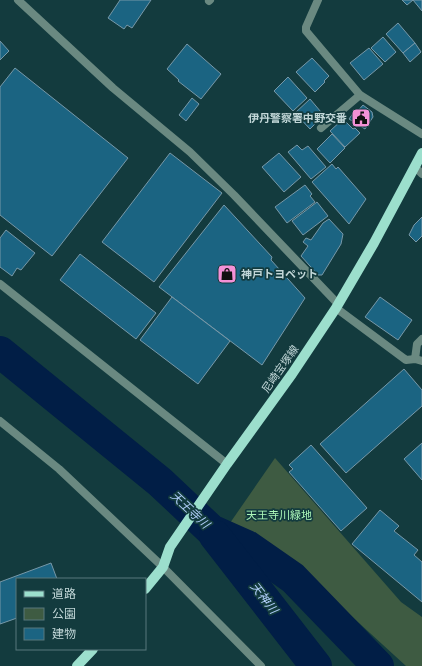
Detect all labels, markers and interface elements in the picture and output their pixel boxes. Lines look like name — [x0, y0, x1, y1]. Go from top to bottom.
public building icon: 伊丹警察署中野交番 — [350, 107, 372, 129]
place label: 伊丹警察署中野交番 — [248, 112, 347, 125]
shop icon: 神戸トヨペット — [216, 263, 238, 285]
place label: 神戸トヨペット — [241, 268, 318, 281]
street label: 尼崎宝塚線 — [259, 343, 302, 396]
water label: 天王寺川 — [168, 489, 214, 533]
park label: 天王寺川緑地 — [246, 509, 312, 522]
legend — [16, 578, 146, 650]
water label: 天神川 — [247, 580, 282, 618]
text: 道路 — [52, 587, 76, 601]
text: 公園 — [52, 607, 76, 621]
text: 建物 — [52, 627, 76, 641]

